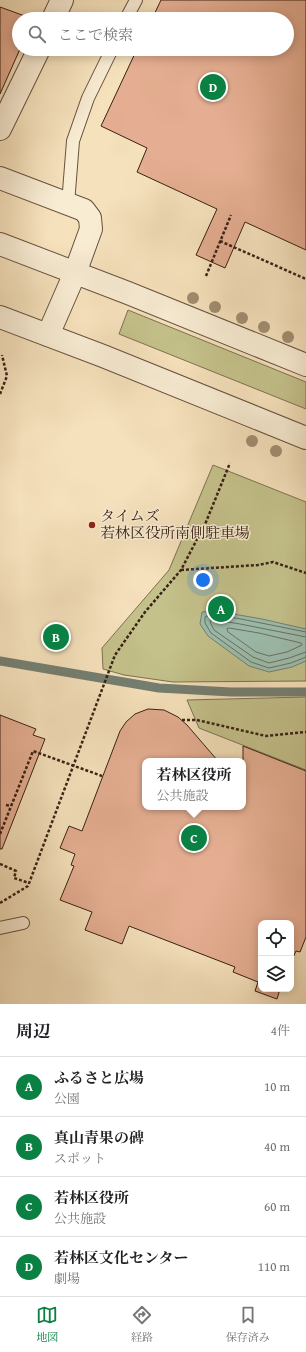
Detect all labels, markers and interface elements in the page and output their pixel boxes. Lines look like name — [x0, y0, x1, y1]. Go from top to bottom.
search box — [12, 12, 294, 56]
icon: search — [26, 23, 48, 45]
text: ここで検索 — [58, 24, 133, 45]
pin: D — [200, 72, 226, 102]
place label: タイムズ 若林区役所南側駐車場 — [100, 505, 250, 543]
marker: タイムズ 若林区役所南側駐車場 — [87, 520, 97, 530]
your location — [193, 570, 213, 590]
pin: A — [208, 594, 234, 624]
pin: B — [43, 622, 69, 652]
popup — [142, 758, 246, 810]
text: 若林区役所 — [156, 764, 232, 785]
text: 公共施設 — [156, 786, 209, 805]
pin: C — [181, 823, 207, 853]
map controls — [258, 920, 294, 992]
button: locate — [258, 920, 294, 956]
button: layers — [258, 956, 294, 992]
text: 周辺 — [16, 1018, 50, 1043]
text: 4件 — [271, 1021, 290, 1040]
text: ふるさと広場 — [54, 1067, 144, 1088]
text: A — [25, 1077, 33, 1096]
text: 10 m — [264, 1077, 290, 1096]
text: 公園 — [54, 1089, 80, 1108]
text: 真山青果の碑 — [54, 1127, 144, 1148]
text: B — [25, 1137, 33, 1156]
text: 40 m — [264, 1137, 290, 1156]
text: スポット — [54, 1149, 106, 1168]
text: 若林区役所 — [54, 1187, 129, 1208]
text: C — [25, 1197, 33, 1216]
text: 60 m — [264, 1197, 290, 1216]
text: 公共施設 — [54, 1209, 106, 1228]
text: 若林区文化センター — [54, 1247, 188, 1268]
text: D — [25, 1257, 33, 1276]
text: 110 m — [258, 1257, 290, 1276]
text: 劇場 — [54, 1269, 80, 1288]
tab: 地図 — [36, 1304, 58, 1345]
tab: 経路 — [131, 1304, 153, 1345]
tab: 保存済み — [226, 1304, 270, 1345]

